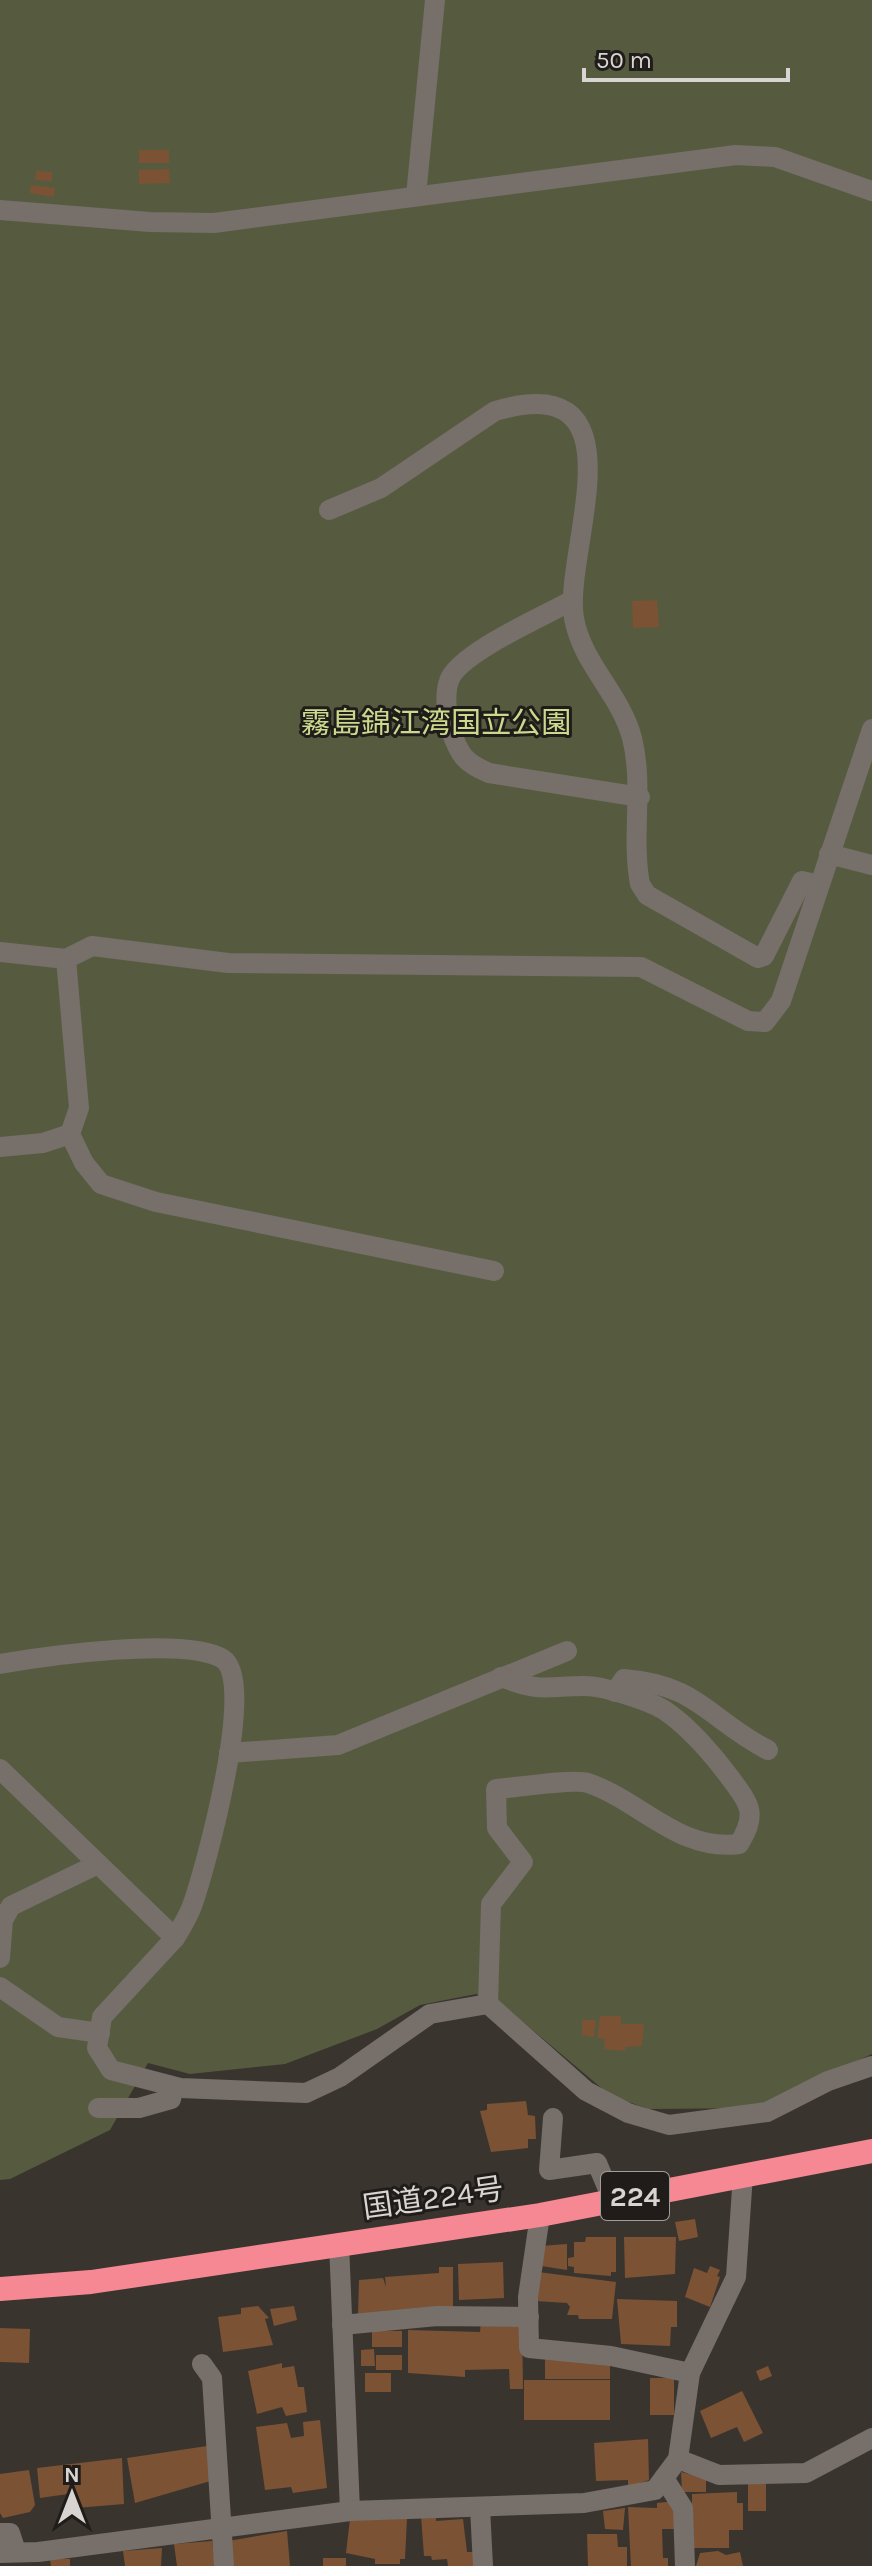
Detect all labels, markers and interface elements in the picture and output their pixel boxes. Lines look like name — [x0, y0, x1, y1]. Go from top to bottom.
scale bar — [584, 32, 788, 82]
text: 50 m — [596, 46, 652, 74]
park label: 霧島錦江湾国立公園 — [301, 705, 571, 741]
street label: 国道224号 — [360, 2170, 506, 2226]
road number: 224 — [601, 2172, 669, 2220]
north arrow — [32, 2454, 112, 2534]
text: N — [64, 2462, 80, 2488]

